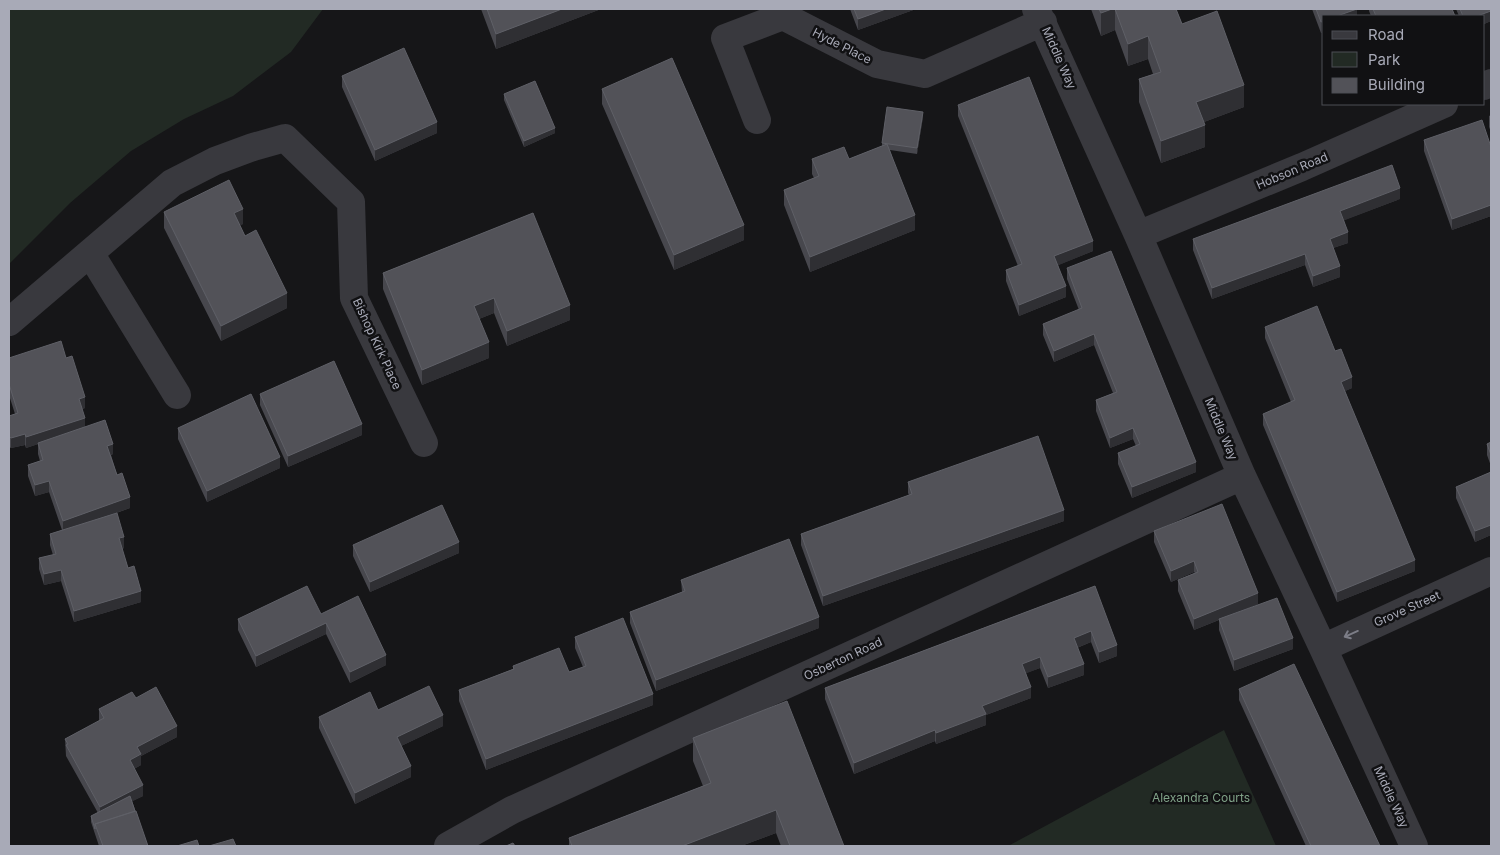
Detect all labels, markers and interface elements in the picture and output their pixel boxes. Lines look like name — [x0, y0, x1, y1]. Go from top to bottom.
legend — [1322, 15, 1485, 105]
street label: Hyde Place — [810, 24, 874, 67]
street label: Middle Way — [1039, 24, 1080, 91]
text: Road — [1368, 25, 1404, 44]
text: Park — [1368, 50, 1401, 69]
text: Building — [1368, 75, 1425, 94]
street label: Hobson Road — [1254, 149, 1330, 192]
street label: Bishop Kirk Place — [350, 296, 405, 392]
street label: Middle Way — [1202, 395, 1241, 462]
street label: Grove Street — [1371, 587, 1442, 630]
one-way arrow — [1344, 629, 1359, 639]
street label: Osberton Road — [801, 634, 884, 683]
street label: Middle Way — [1371, 764, 1412, 830]
park label: Alexandra Courts — [1152, 790, 1250, 805]

